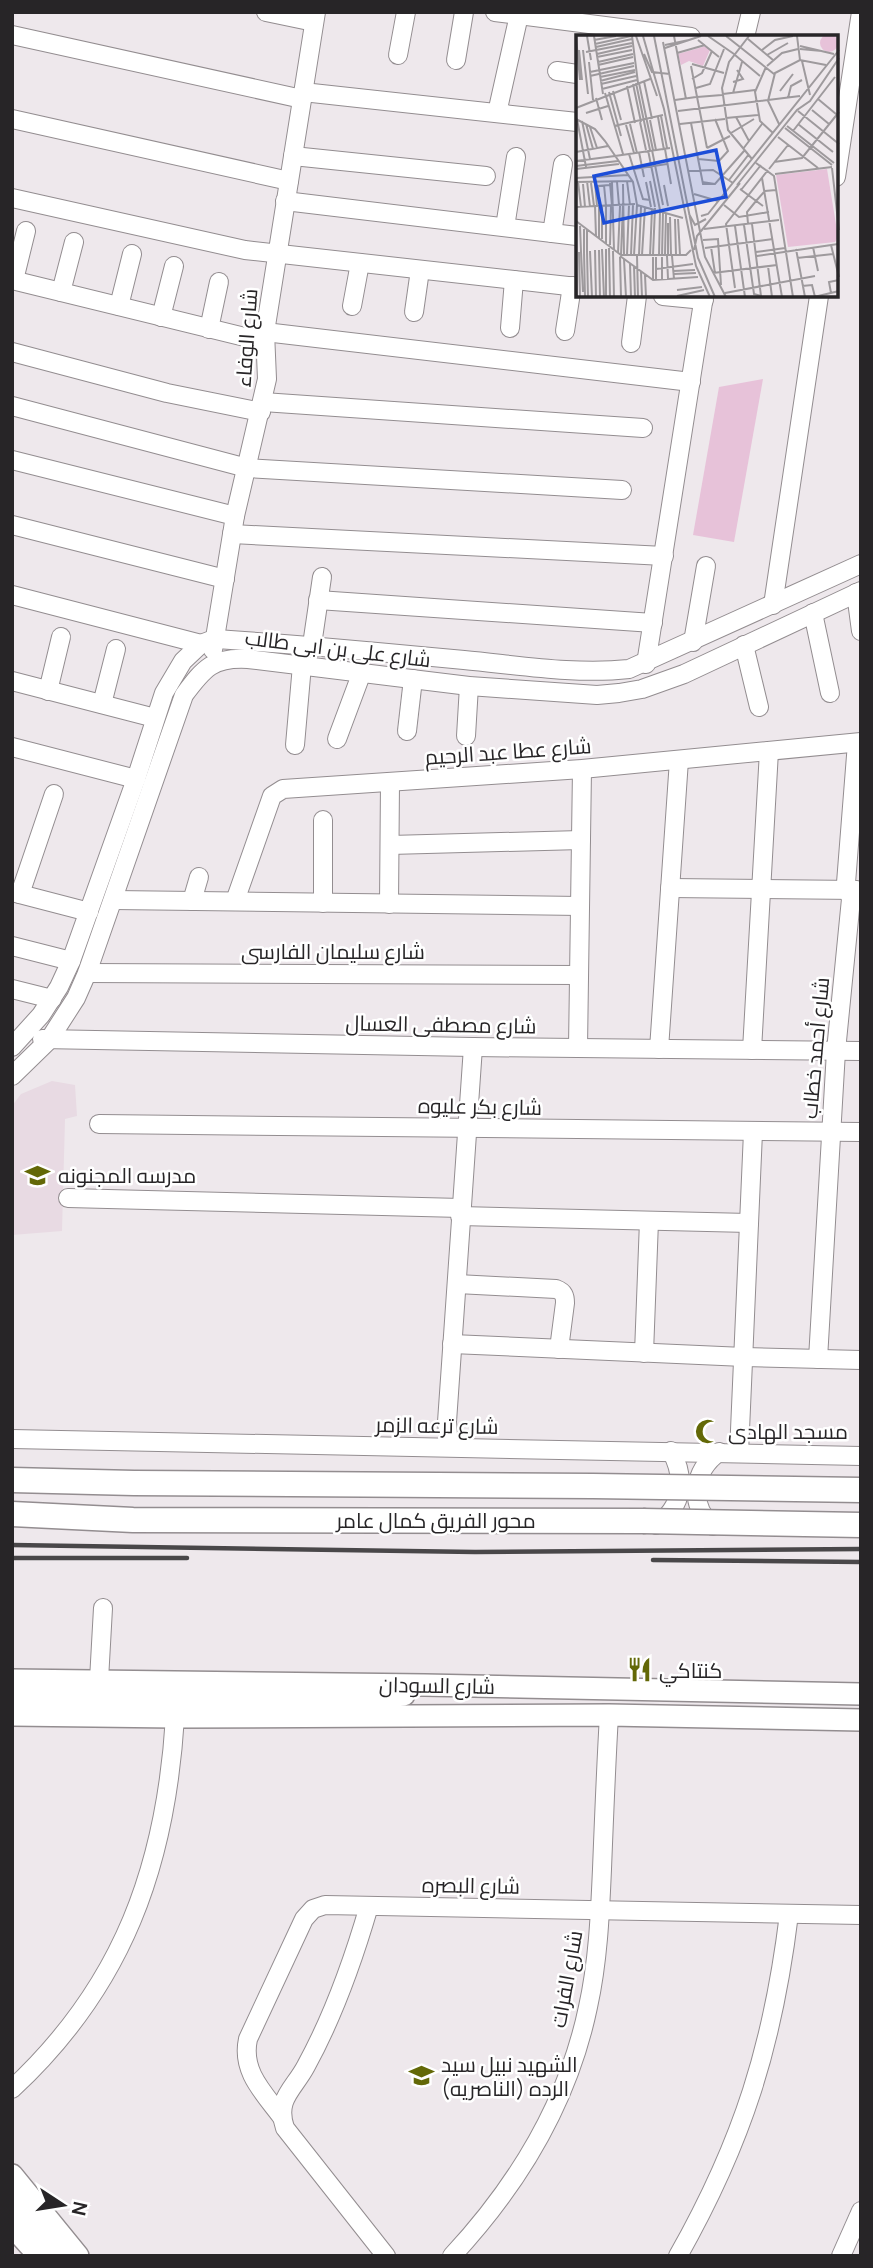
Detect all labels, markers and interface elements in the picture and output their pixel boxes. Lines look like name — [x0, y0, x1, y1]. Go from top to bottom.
inset map — [576, 35, 838, 298]
street label: شارع الوفاء — [229, 288, 264, 388]
street label: شارع على بن ابى طالب — [243, 623, 432, 674]
street label: شارع عطا عبد الرحيم — [424, 731, 592, 772]
street label: شارع سليمان الفارسى — [241, 937, 425, 966]
street label: شارع أحمد خطاب — [795, 976, 836, 1120]
street label: شارع مصطفى العسال — [345, 1008, 537, 1041]
street label: شارع بكر عليوه — [418, 1091, 542, 1122]
school or university icon: مدرسه المجنونه — [24, 1161, 52, 1189]
place label: مدرسه المجنونه — [58, 1161, 196, 1189]
street label: شارع ترعه الزمر — [374, 1410, 499, 1441]
mosque icon: مسجد الهادى — [694, 1417, 722, 1445]
place label: مسجد الهادى — [728, 1417, 848, 1445]
street label: محور الفريق كمال عامر — [335, 1506, 536, 1534]
restaurant icon: كنتاكي — [625, 1656, 653, 1684]
place label: كنتاكي — [659, 1656, 722, 1687]
street label: شارع السودان — [379, 1670, 495, 1701]
street label: شارع البصره — [422, 1870, 520, 1901]
street label: شارع الفرات — [544, 1928, 589, 2030]
place label: الشهيد نبيل سيد الرده (الناصريه) — [441, 2050, 578, 2102]
school or university icon: الشهيد نبيل سيد الرده (الناصريه) — [407, 2062, 435, 2090]
north arrow — [28, 2170, 98, 2240]
text: N — [65, 2199, 94, 2218]

